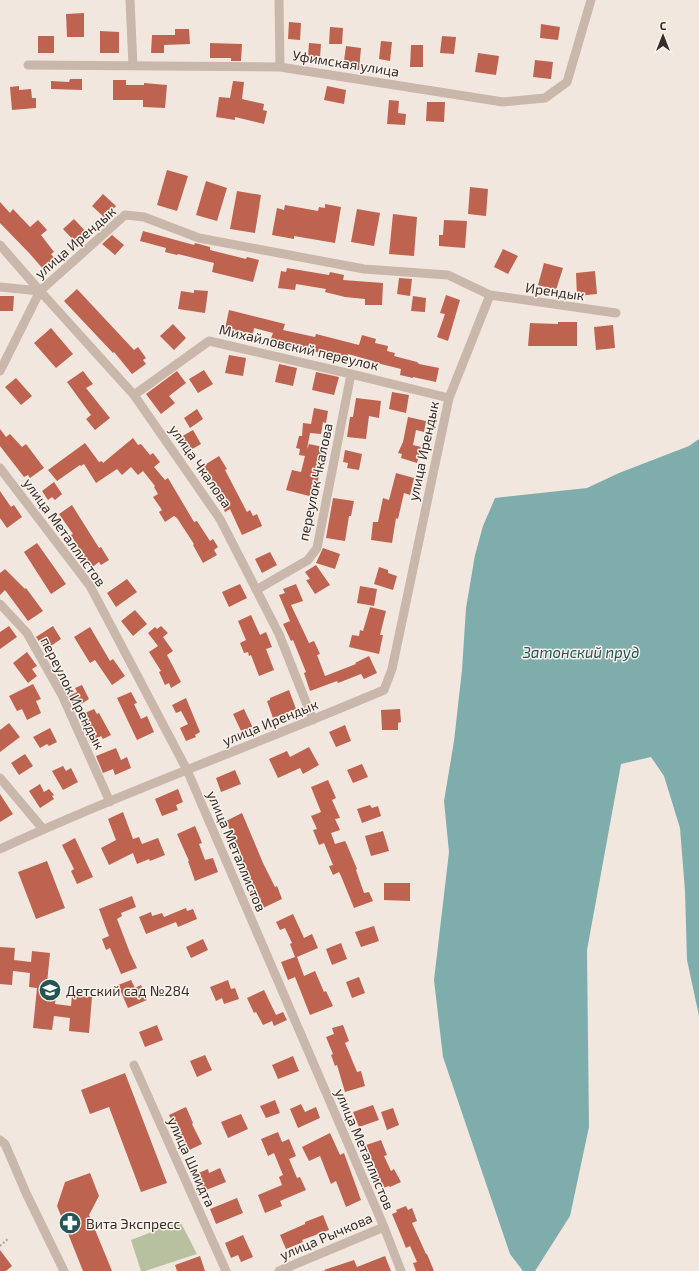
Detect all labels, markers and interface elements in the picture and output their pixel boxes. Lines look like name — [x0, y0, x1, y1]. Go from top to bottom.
north arrow — [643, 16, 683, 56]
text: С — [660, 19, 667, 32]
street label: Уфимская улица — [291, 46, 401, 80]
street label: улица Ирендык — [31, 202, 119, 282]
street label: Ирендык — [524, 278, 586, 304]
street label: Михайловский переулок — [218, 320, 381, 374]
street label: улица Ирендык — [404, 399, 442, 502]
street label: улица Чкалова — [166, 421, 236, 511]
street label: переулок Чкалова — [294, 422, 336, 542]
street label: улица Металлистов — [20, 475, 110, 589]
street label: переулок Ирендык — [37, 634, 109, 753]
water label: Затонский пруд — [522, 643, 639, 661]
street label: улица Ирендык — [220, 695, 321, 749]
street label: улица Металлистов — [204, 788, 270, 914]
school or university icon: Детский сад №284 — [37, 977, 63, 1003]
place label: Детский сад №284 — [66, 982, 190, 999]
street label: улица Металлистов — [332, 1086, 398, 1212]
street label: улица Шмидта — [165, 1114, 219, 1210]
street label: улица Рычкова — [277, 1209, 375, 1263]
pharmacy icon: Вита Экспресс — [57, 1210, 83, 1236]
place label: Вита Экспресс — [86, 1215, 181, 1232]

